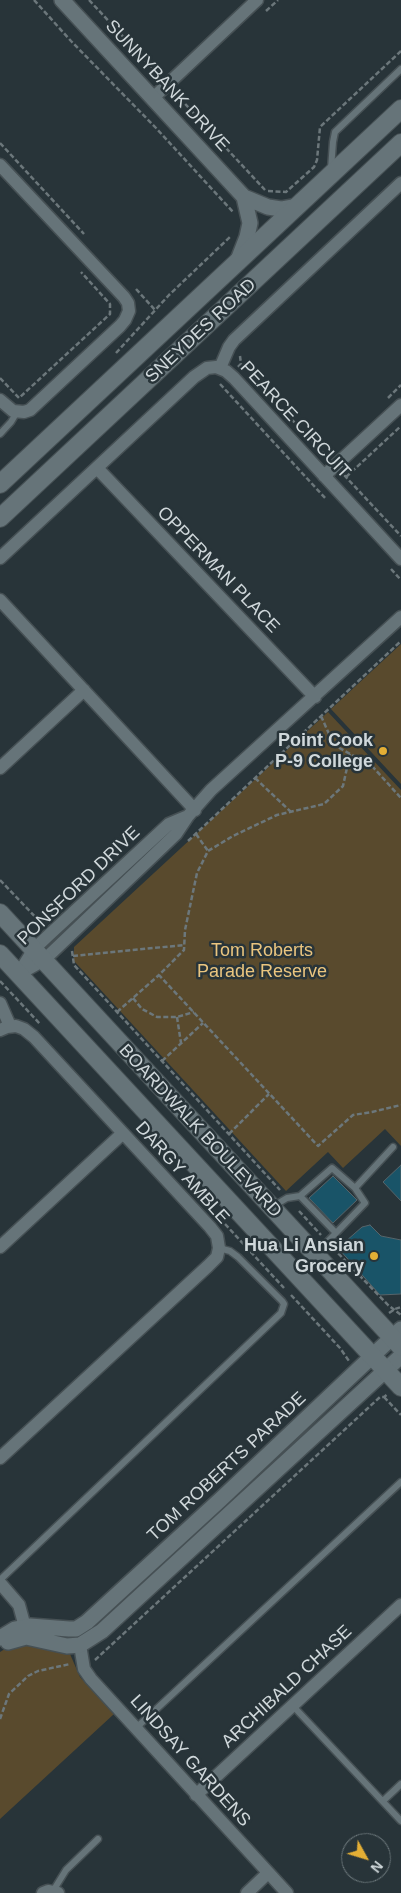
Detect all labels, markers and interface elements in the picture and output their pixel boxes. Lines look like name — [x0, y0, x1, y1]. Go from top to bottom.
street label: SUNNYBANK DRIVE — [100, 16, 234, 156]
street label: SNEYDES ROAD — [141, 274, 261, 388]
street label: PEARCE CIRCUIT — [235, 357, 355, 483]
street label: OPPERMAN PLACE — [152, 502, 284, 638]
place label: Point Cook P-9 College — [275, 730, 373, 772]
marker: Point Cook P-9 College — [377, 745, 389, 757]
street label: PONSFORD DRIVE — [13, 822, 145, 950]
park label: Tom Roberts Parade Reserve — [197, 940, 327, 982]
street label: BOARDWALK BOULEVARD — [114, 1040, 286, 1222]
street label: DARGY AMBLE — [130, 1117, 234, 1229]
place label: Hua Li Ansian Grocery — [244, 1235, 364, 1278]
marker: Hua Li Ansian Grocery — [368, 1250, 380, 1262]
street label: TOM ROBERTS PARADE — [143, 1388, 311, 1546]
street label: ARCHIBALD CHASE — [217, 1621, 357, 1753]
street label: LINDSAY GARDENS — [125, 1691, 255, 1831]
north arrow — [341, 1833, 391, 1883]
text: N — [367, 1858, 386, 1876]

